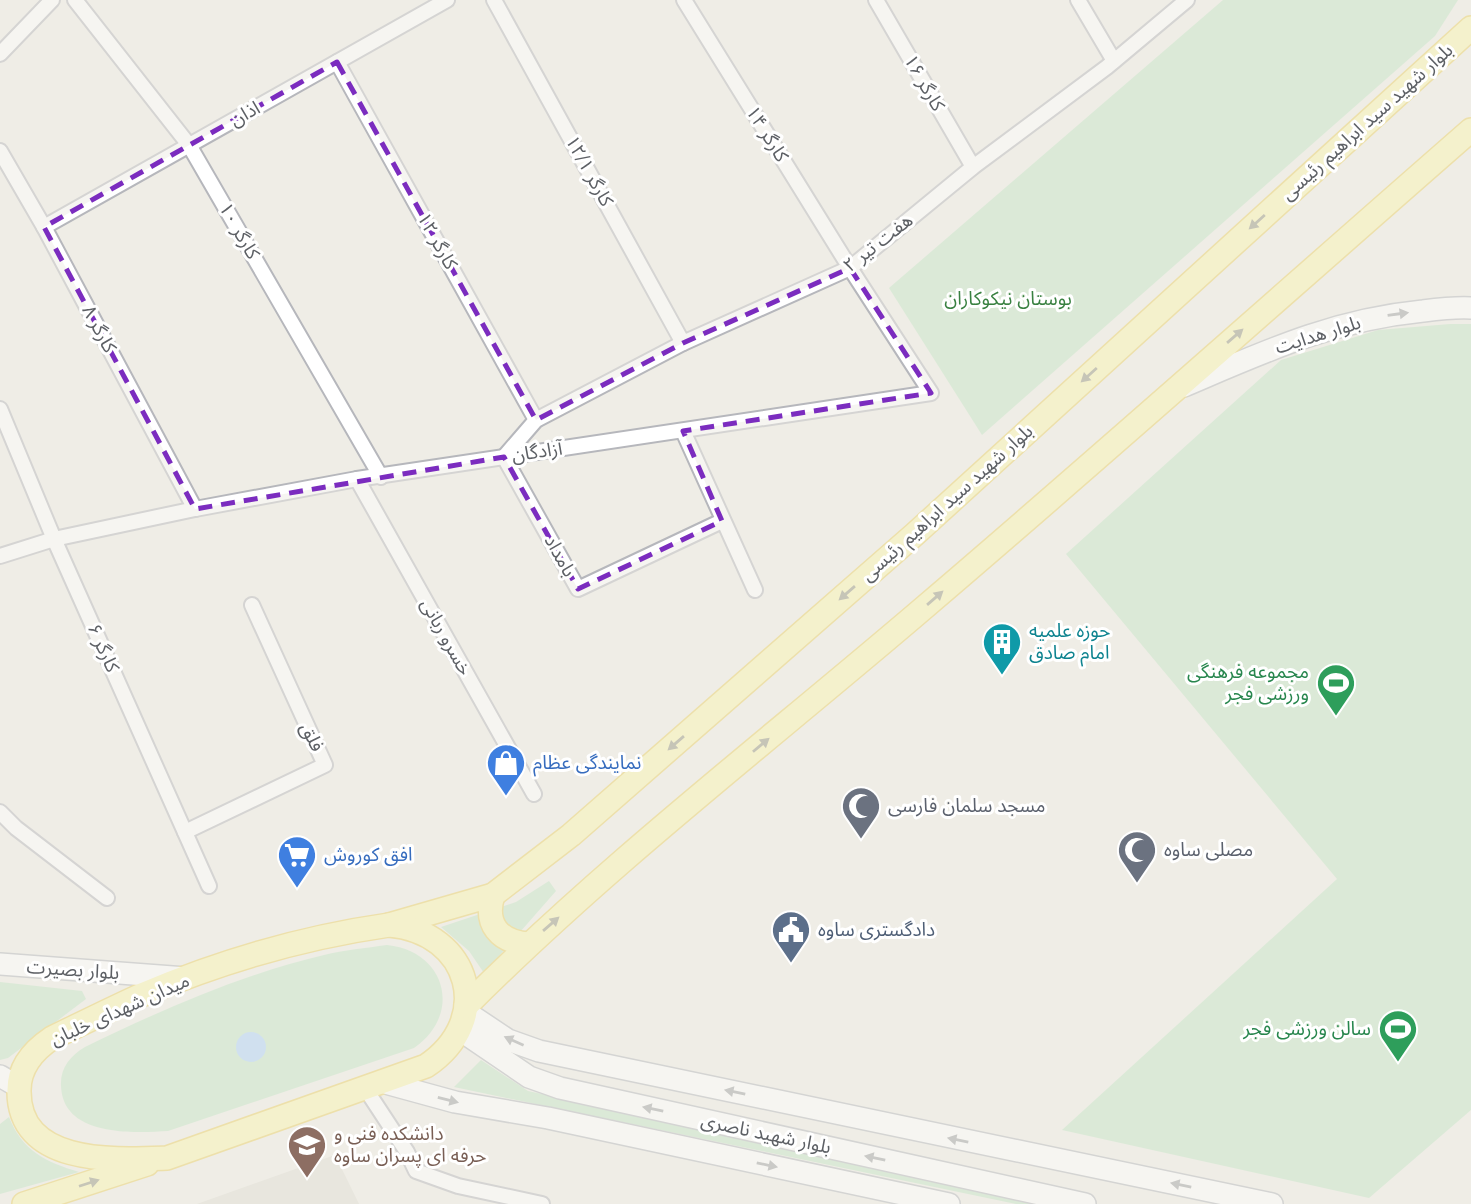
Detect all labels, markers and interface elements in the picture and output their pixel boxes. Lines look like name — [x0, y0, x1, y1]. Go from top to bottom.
street label: بلوار شهید سید ابراهیم رئیسی — [1275, 38, 1459, 207]
street label: کارگر ۱۶ — [897, 50, 951, 117]
street label: اذان — [225, 95, 265, 133]
street label: کارگر ۱۴ — [740, 101, 795, 168]
street label: کارگر ۱۲/۱ — [559, 131, 620, 212]
street label: کارگر ۱۰ — [212, 198, 266, 265]
street label: هفت تیر ۲ — [838, 207, 918, 278]
street label: کارگر ۱۲ — [411, 208, 464, 275]
one-way arrow — [1248, 214, 1266, 230]
park label: بوستان نیکوکاران — [944, 286, 1072, 312]
street label: کارگر ۸ — [76, 301, 123, 359]
one-way arrow — [1387, 308, 1409, 319]
street label: بلوار هدایت — [1272, 310, 1364, 360]
one-way arrow — [1227, 329, 1244, 344]
one-way arrow — [1081, 367, 1098, 383]
street label: بلوار شهید سید ابراهیم رئیسی — [855, 419, 1039, 588]
street label: آزادگان — [510, 435, 565, 468]
street label: بامداد — [538, 530, 582, 582]
one-way arrow — [838, 585, 855, 600]
one-way arrow — [926, 590, 944, 606]
street label: خسرو ربانی — [414, 594, 478, 680]
place label: حوزه علمیه امام صادق — [1029, 618, 1111, 667]
street label: کارگر ۶ — [81, 620, 126, 678]
building icon: حوزه علمیه امام صادق — [981, 621, 1023, 676]
place label: مجموعه فرهنگی ورزشی فجر — [1187, 659, 1309, 707]
sports icon: مجموعه فرهنگی ورزشی فجر — [1315, 662, 1357, 717]
street label: فلق — [294, 718, 330, 756]
one-way arrow — [667, 735, 684, 750]
one-way arrow — [752, 737, 770, 753]
shop icon: نمایندگی عظام — [485, 742, 527, 797]
place label: نمایندگی عظام — [533, 750, 641, 777]
mosque icon: مسجد سلمان فارسی — [840, 785, 882, 840]
place label: مسجد سلمان فارسی — [888, 793, 1046, 819]
mosque icon: مصلی ساوه — [1116, 829, 1158, 884]
supermarket icon: افق کوروش — [276, 834, 318, 889]
place label: مصلی ساوه — [1164, 837, 1253, 863]
place label: افق کوروش — [324, 842, 412, 868]
public building icon: دادگستری ساوه — [770, 909, 812, 964]
one-way arrow — [542, 917, 559, 933]
place label: دادگستری ساوه — [818, 917, 935, 943]
street label: بلوار بصیرت — [26, 954, 120, 986]
street label: میدان شهدای خلبان — [46, 968, 194, 1052]
sports icon: سالن ورزشی فجر — [1377, 1008, 1419, 1063]
place label: سالن ورزشی فجر — [1242, 1016, 1371, 1042]
one-way arrow — [504, 1035, 524, 1047]
one-way arrow — [724, 1087, 746, 1098]
one-way arrow — [437, 1095, 459, 1106]
one-way arrow — [642, 1103, 664, 1114]
street label: بلوار شهید ناصری — [698, 1108, 834, 1160]
place label: دانشکده فنی و حرفه ای پسران ساوه — [334, 1121, 487, 1169]
school or university icon: دانشکده فنی و حرفه ای پسران ساوه — [286, 1124, 328, 1179]
one-way arrow — [947, 1134, 969, 1145]
one-way arrow — [864, 1152, 886, 1163]
one-way arrow — [756, 1160, 778, 1171]
one-way arrow — [78, 1177, 99, 1188]
one-way arrow — [1170, 1180, 1192, 1191]

